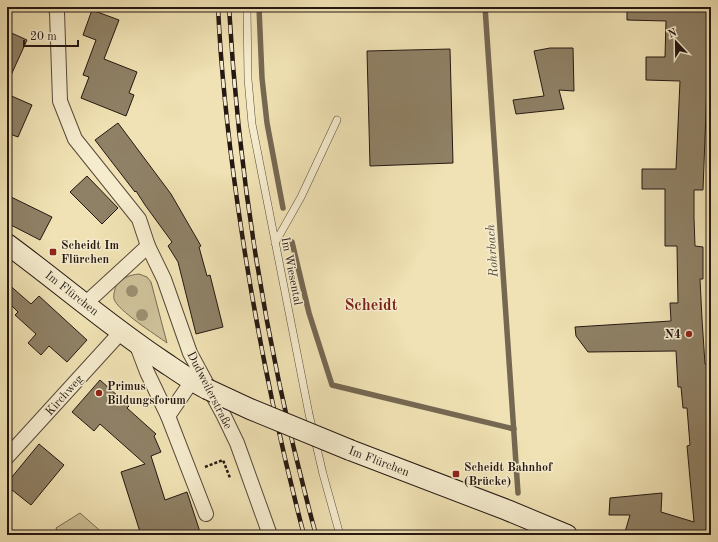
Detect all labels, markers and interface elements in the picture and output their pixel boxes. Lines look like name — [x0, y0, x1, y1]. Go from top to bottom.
scale bar — [24, 22, 78, 48]
north arrow — [656, 22, 696, 62]
text: N — [667, 27, 679, 41]
text: 20 m — [30, 31, 57, 43]
water label: Rohrbach — [484, 224, 501, 279]
street label: Im Wiesental — [279, 236, 304, 306]
place label: Scheidt Im Flürchen — [61, 240, 119, 266]
marker: Scheidt Im Flürchen — [48, 247, 58, 257]
street label: Im Flürchen — [42, 269, 101, 319]
district label: Scheidt — [344, 298, 398, 314]
place label: N4 — [665, 329, 681, 341]
marker: N4 — [684, 329, 694, 339]
street label: Dudweilerstraße — [184, 350, 234, 432]
street label: Kirchweg — [44, 373, 86, 418]
place label: Primus Bildungsforum — [107, 381, 186, 407]
marker: Primus Bildungsforum — [94, 388, 104, 398]
street label: Im Flürchen — [347, 445, 411, 479]
place label: Scheidt Bahnhof (Brücke) — [464, 462, 553, 488]
marker: Scheidt Bahnhof (Brücke) — [451, 469, 461, 479]

